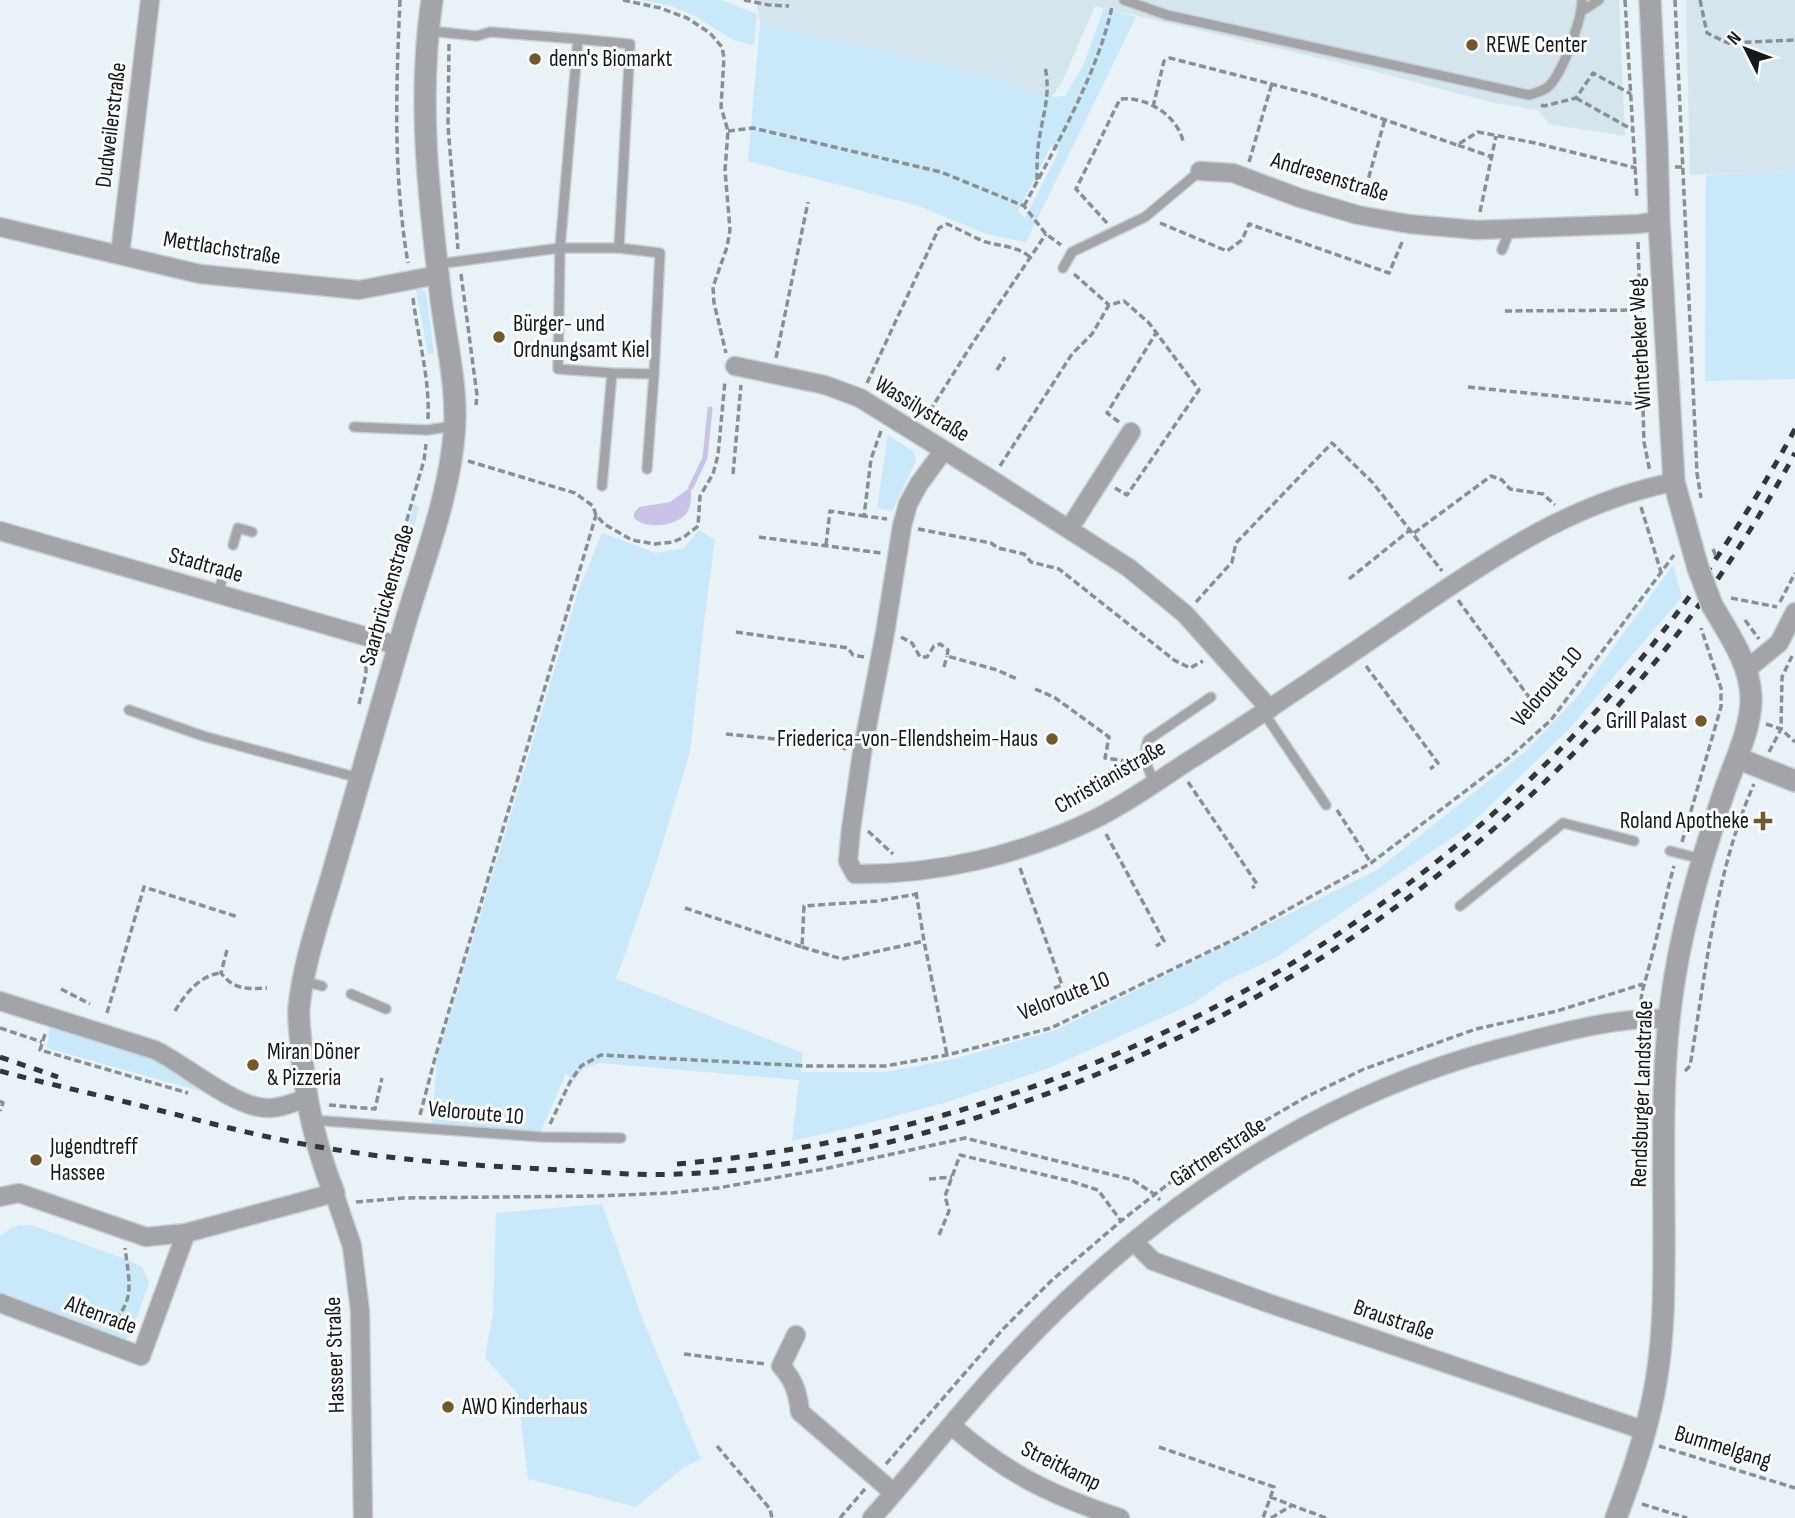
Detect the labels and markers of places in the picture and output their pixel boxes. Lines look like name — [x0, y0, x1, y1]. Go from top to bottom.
place label: REWE Center — [1486, 31, 1587, 59]
marker: REWE Center — [1464, 37, 1480, 53]
place label: denn's Biomarkt — [549, 45, 672, 73]
marker: denn's Biomarkt — [527, 51, 543, 67]
place label: Bürger- und Ordnungsamt Kiel — [513, 310, 650, 364]
marker: Bürger- und Ordnungsamt Kiel — [491, 329, 507, 345]
place label: Grill Palast — [1606, 707, 1687, 735]
marker: Grill Palast — [1693, 713, 1709, 729]
place label: Friederica-von-Ellendsheim-Haus — [777, 725, 1038, 753]
marker: Friederica-von-Ellendsheim-Haus — [1044, 731, 1060, 747]
place label: Roland Apotheke — [1620, 807, 1749, 835]
marker: Roland Apotheke — [1755, 813, 1771, 829]
place label: Miran Döner & Pizzeria — [267, 1038, 360, 1092]
marker: Miran Döner & Pizzeria — [245, 1057, 261, 1073]
place label: Jugendtreff Hassee — [49, 1133, 139, 1187]
marker: Jugendtreff Hassee — [28, 1152, 44, 1168]
place label: AWO Kinderhaus — [461, 1393, 588, 1421]
marker: AWO Kinderhaus — [440, 1399, 456, 1415]

